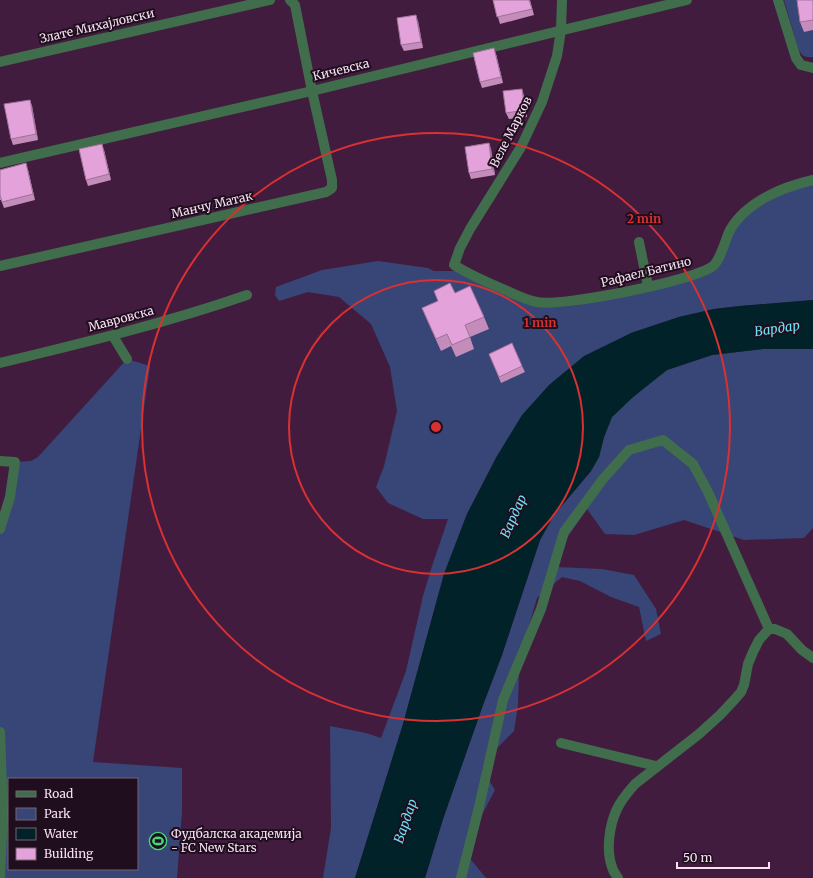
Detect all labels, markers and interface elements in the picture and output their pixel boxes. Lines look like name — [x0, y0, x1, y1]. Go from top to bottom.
street label: Злате Михајловски — [38, 5, 156, 46]
street label: Кичевска — [311, 55, 371, 84]
street label: Веле Марков — [486, 94, 535, 170]
street label: Манчу Матак — [170, 188, 255, 221]
text: 2 min — [627, 211, 661, 226]
street label: Рафаел Батино — [599, 253, 693, 290]
street label: Мавровска — [86, 302, 156, 334]
text: 1 min — [524, 315, 556, 330]
water label: Вардар — [753, 317, 801, 340]
centre of rings — [429, 420, 443, 434]
water label: Вардар — [496, 492, 531, 541]
legend — [8, 778, 138, 870]
text: Road — [44, 786, 73, 801]
water label: Вардар — [390, 797, 421, 846]
text: Park — [44, 806, 71, 821]
text: Water — [43, 826, 79, 841]
place label: Фудбалска академија - FC New Stars — [171, 826, 302, 855]
sports icon: Фудбалска академија - FC New Stars — [148, 831, 168, 851]
scale bar — [677, 844, 769, 870]
text: Building — [44, 846, 94, 861]
text: 50 m — [683, 850, 712, 865]

